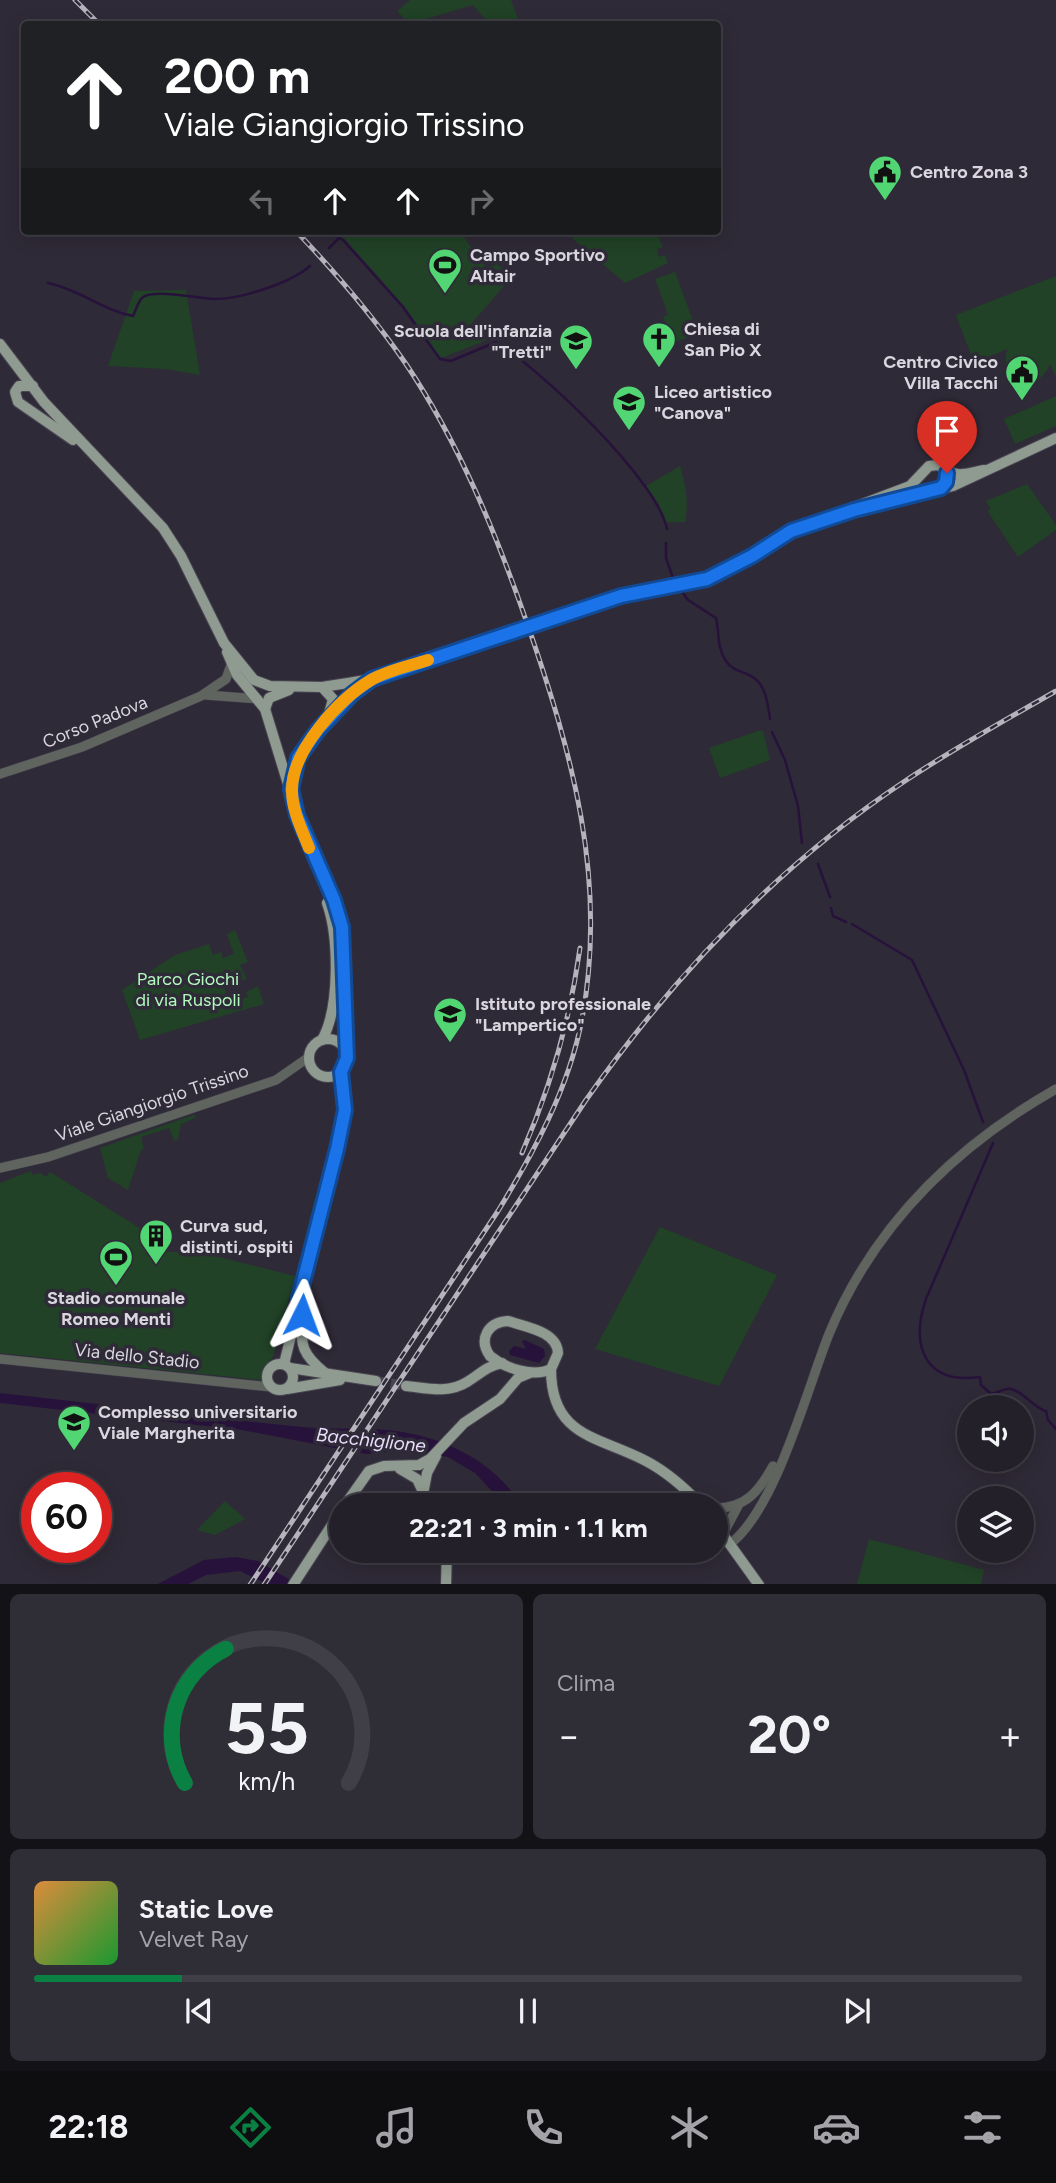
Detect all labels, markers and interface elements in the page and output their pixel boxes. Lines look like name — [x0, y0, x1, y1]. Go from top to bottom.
text: 200 m — [164, 46, 310, 105]
icon: ahead — [49, 49, 140, 140]
text: Viale Giangiorgio Trissino — [164, 106, 525, 144]
public building icon: Centro Zona 3 — [866, 153, 904, 202]
place label: Centro Zona 3 — [910, 161, 1028, 183]
icon: left — [243, 182, 281, 220]
icon: ahead — [316, 182, 354, 220]
icon: ahead — [389, 182, 427, 220]
icon: right — [462, 182, 500, 220]
place label: Campo Sportivo Altair — [470, 244, 605, 287]
sports icon: Campo Sportivo Altair — [426, 246, 464, 295]
place label: Chiesa di San Pio X — [684, 318, 762, 361]
place label: Scuola dell'infanzia "Tretti" — [394, 320, 552, 363]
church icon: Chiesa di San Pio X — [640, 320, 678, 369]
school or university icon: Scuola dell'infanzia "Tretti" — [557, 322, 595, 371]
place label: Centro Civico Villa Tacchi — [883, 351, 998, 394]
public building icon: Centro Civico Villa Tacchi — [1003, 353, 1041, 402]
place label: Liceo artistico "Canova" — [654, 381, 772, 424]
school or university icon: Liceo artistico "Canova" — [610, 383, 648, 432]
pin — [917, 401, 977, 473]
icon: arrive — [928, 412, 966, 450]
street label: Corso Padova — [39, 691, 151, 753]
park label: Parco Giochi di via Ruspoli — [135, 968, 241, 1011]
place label: Istituto professionale "Lampertico" — [475, 993, 651, 1036]
school or university icon: Istituto professionale "Lampertico" — [431, 995, 469, 1044]
street label: Viale Giangiorgio Trissino — [53, 1060, 251, 1146]
place label: Curva sud, distinti, ospiti — [180, 1215, 293, 1258]
building icon: Curva sud, distinti, ospiti — [137, 1217, 175, 1266]
sports icon: Stadio comunale Romeo Menti — [97, 1238, 135, 1287]
position arrow — [265, 1278, 339, 1352]
place label: Stadio comunale Romeo Menti — [47, 1287, 185, 1330]
street label: Via dello Stadio — [73, 1338, 201, 1374]
map controls — [957, 1395, 1034, 1563]
button: sound — [957, 1395, 1034, 1472]
place label: Complesso universitario Viale Margherita — [98, 1401, 297, 1444]
school or university icon: Complesso universitario Viale Margherita — [55, 1403, 93, 1452]
water label: Bacchiglione — [315, 1423, 428, 1457]
speed limit sign: 60 — [21, 1472, 112, 1563]
button: layers — [957, 1486, 1034, 1563]
text: 22:21 · 3 min · 1.1 km — [409, 1512, 648, 1544]
text: Clima — [557, 1669, 615, 1697]
text: 55 — [224, 1684, 309, 1771]
text: 20° — [748, 1704, 831, 1766]
text: − — [557, 1713, 581, 1759]
text: + — [998, 1713, 1022, 1759]
text: km/h — [238, 1765, 295, 1795]
text: Static Love — [139, 1893, 273, 1925]
text: Velvet Ray — [139, 1925, 248, 1953]
icon: previous — [180, 1992, 218, 2030]
icon: pause — [509, 1992, 547, 2030]
icon: next — [838, 1992, 876, 2030]
icon: directions — [226, 2103, 275, 2152]
icon: music — [372, 2103, 421, 2152]
icon: phone — [519, 2103, 568, 2152]
icon: climate — [665, 2103, 714, 2152]
icon: car — [812, 2103, 861, 2152]
icon: filters — [958, 2103, 1007, 2152]
text: 22:18 — [49, 2108, 129, 2146]

